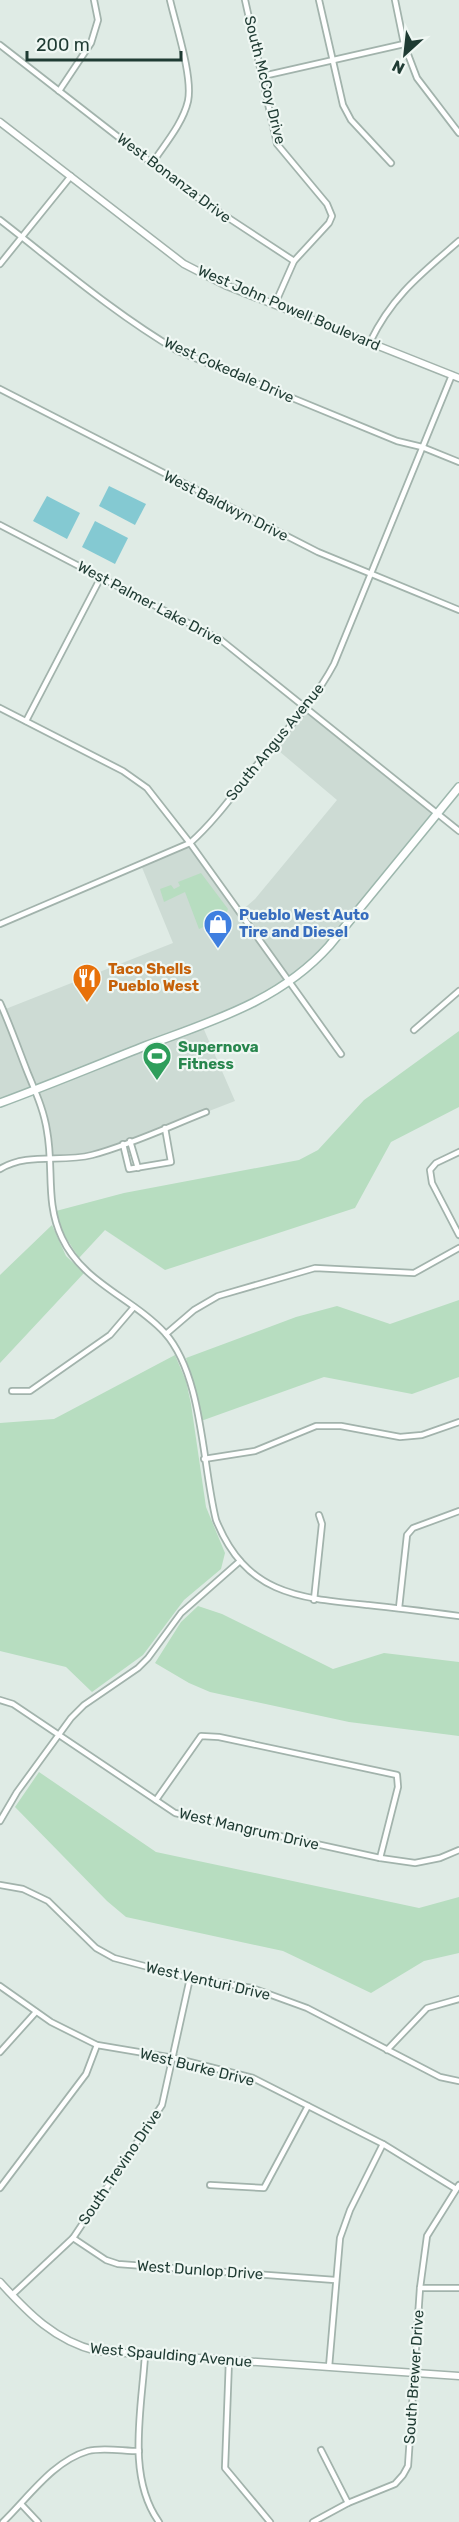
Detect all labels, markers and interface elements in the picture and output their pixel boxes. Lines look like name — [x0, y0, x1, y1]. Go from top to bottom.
street label: South McCoy Drive — [240, 14, 290, 146]
scale bar — [27, 24, 182, 62]
north arrow — [375, 24, 435, 84]
text: 200 m — [36, 34, 90, 56]
text: N — [389, 56, 408, 78]
street label: West Bonanza Drive — [113, 129, 235, 227]
street label: West John Powell Boulevard — [195, 261, 383, 355]
street label: West Cokedale Drive — [161, 333, 297, 407]
street label: West Baldwyn Drive — [161, 467, 291, 545]
street label: West Palmer Lake Drive — [74, 557, 226, 649]
street label: South Angus Avenue — [222, 680, 328, 804]
place label: Pueblo West Auto Tire and Diesel — [239, 906, 369, 941]
shop icon: Pueblo West Auto Tire and Diesel — [202, 908, 234, 950]
place label: Taco Shells Pueblo West — [108, 960, 199, 995]
restaurant icon: Taco Shells Pueblo West — [71, 962, 103, 1004]
place label: Supernova Fitness — [178, 1038, 259, 1073]
sports icon: Supernova Fitness — [141, 1040, 173, 1082]
street label: West Mangrum Drive — [177, 1804, 321, 1854]
street label: West Venturi Drive — [144, 1958, 272, 2004]
street label: West Burke Drive — [138, 2044, 256, 2090]
street label: South Trevino Drive — [75, 2106, 165, 2228]
street label: West Dunlop Drive — [136, 2257, 264, 2283]
street label: South Brewer Drive — [400, 2309, 428, 2445]
street label: West Spaulding Avenue — [89, 2339, 253, 2371]

